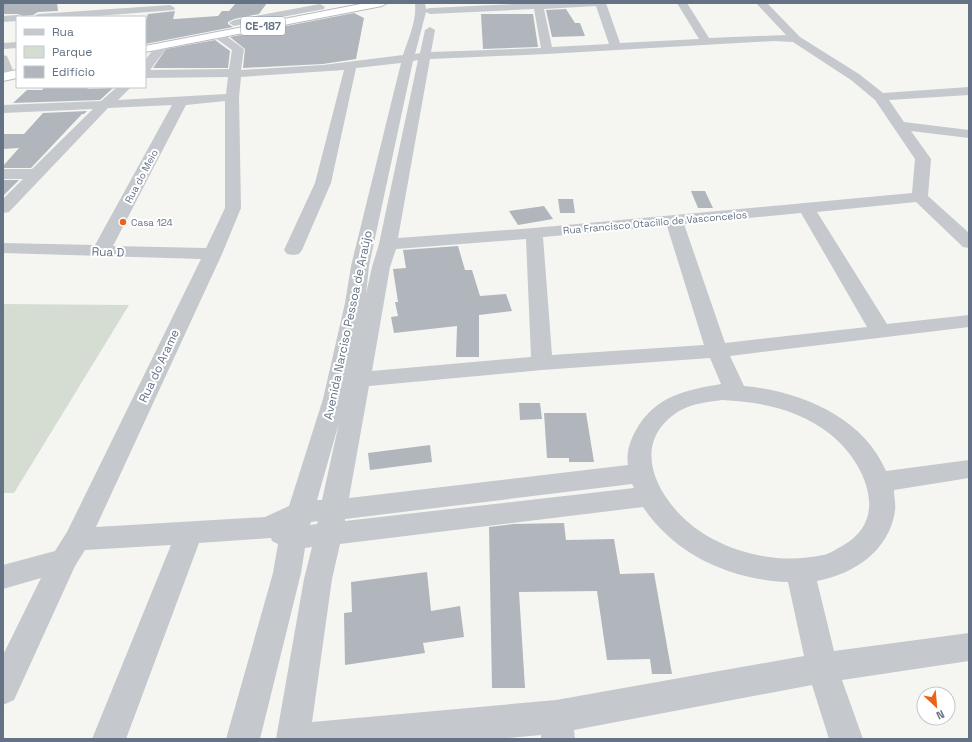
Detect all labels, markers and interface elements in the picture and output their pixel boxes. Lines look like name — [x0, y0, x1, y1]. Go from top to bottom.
legend — [16, 16, 146, 88]
road number: CE-187 — [241, 17, 285, 35]
text: Rua — [52, 24, 74, 40]
text: Parque — [52, 44, 92, 60]
text: Edifício — [52, 64, 95, 80]
street label: Rua do Meio — [122, 147, 161, 205]
street label: Rua Francisco Otacilio de Vasconcelos — [562, 208, 748, 237]
place label: Casa 124 — [131, 216, 173, 229]
marker: Casa 124 — [118, 217, 128, 227]
street label: Avenida Narciso Pessoa de Araújo — [320, 229, 376, 421]
street label: Rua D — [91, 243, 125, 261]
street label: Rua do Arame — [135, 327, 183, 405]
north arrow — [916, 686, 956, 726]
text: N — [934, 707, 947, 723]

